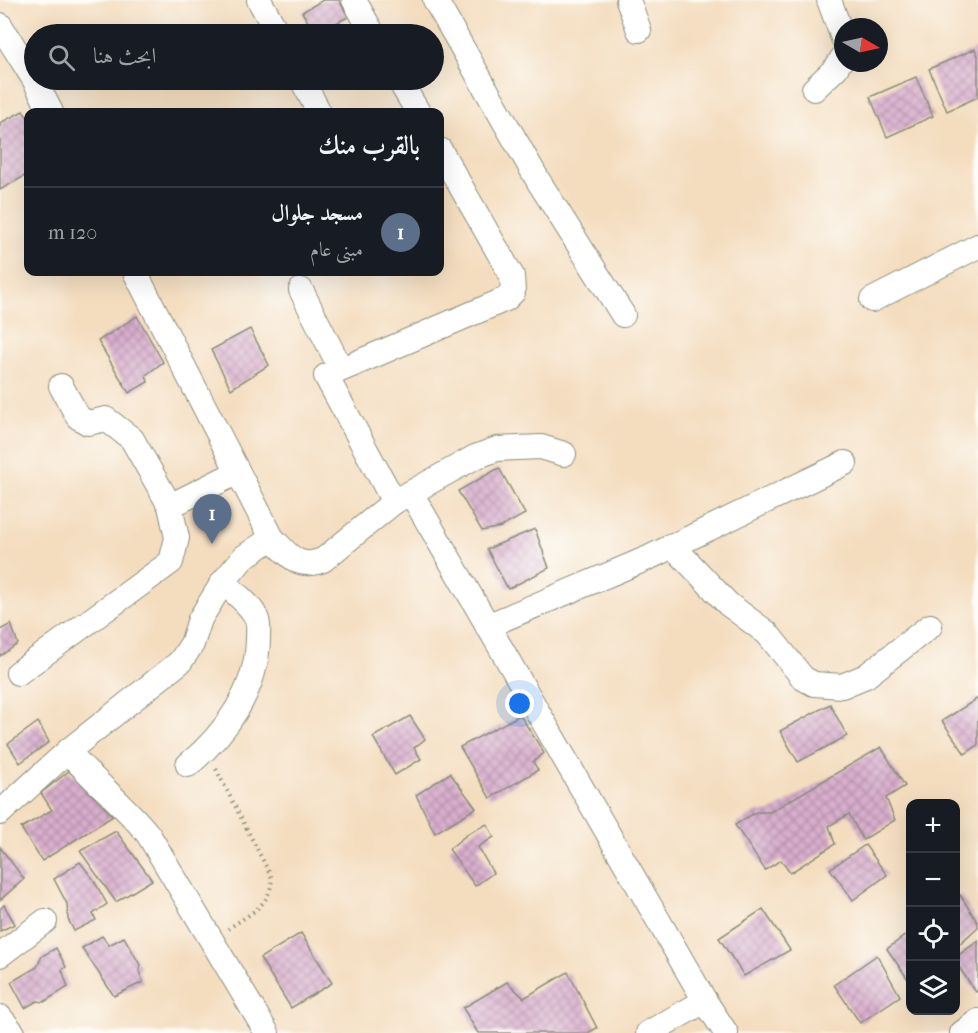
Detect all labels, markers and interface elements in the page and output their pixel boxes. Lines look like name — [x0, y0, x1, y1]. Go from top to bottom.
north arrow — [834, 18, 888, 72]
search box — [24, 24, 444, 90]
icon: search — [45, 41, 78, 74]
text: ابحث هنا — [93, 43, 156, 69]
text: بالقرب منك — [318, 130, 420, 161]
text: مسجد جلوال — [271, 200, 363, 226]
text: 120 m — [48, 221, 97, 244]
text: 1 — [397, 221, 404, 244]
text: مبنى عام — [310, 238, 363, 261]
pin: 1 — [192, 494, 232, 544]
your location — [505, 689, 534, 718]
map controls — [906, 799, 960, 1015]
button: + — [906, 799, 960, 853]
button: − — [906, 853, 960, 907]
button: locate — [906, 907, 960, 961]
button: layers — [906, 961, 960, 1015]

